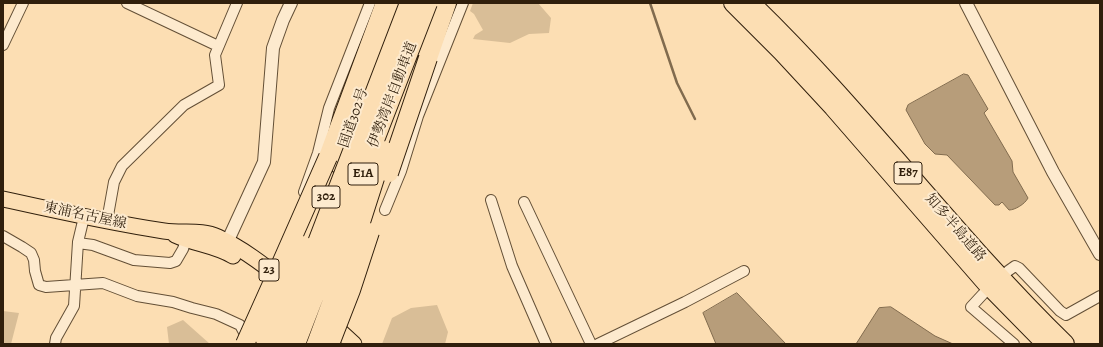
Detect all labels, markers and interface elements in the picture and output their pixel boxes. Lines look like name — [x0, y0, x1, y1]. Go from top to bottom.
street label: 伊勢湾岸自動車道 — [365, 40, 421, 150]
street label: 国道302号 — [336, 86, 372, 150]
road number: E87 — [894, 162, 922, 184]
road number: E1A — [348, 163, 378, 185]
road number: 302 — [312, 186, 340, 208]
street label: 知多半島道路 — [921, 191, 989, 265]
street label: 東浦名古屋線 — [42, 199, 128, 233]
road number: 23 — [259, 259, 279, 281]

